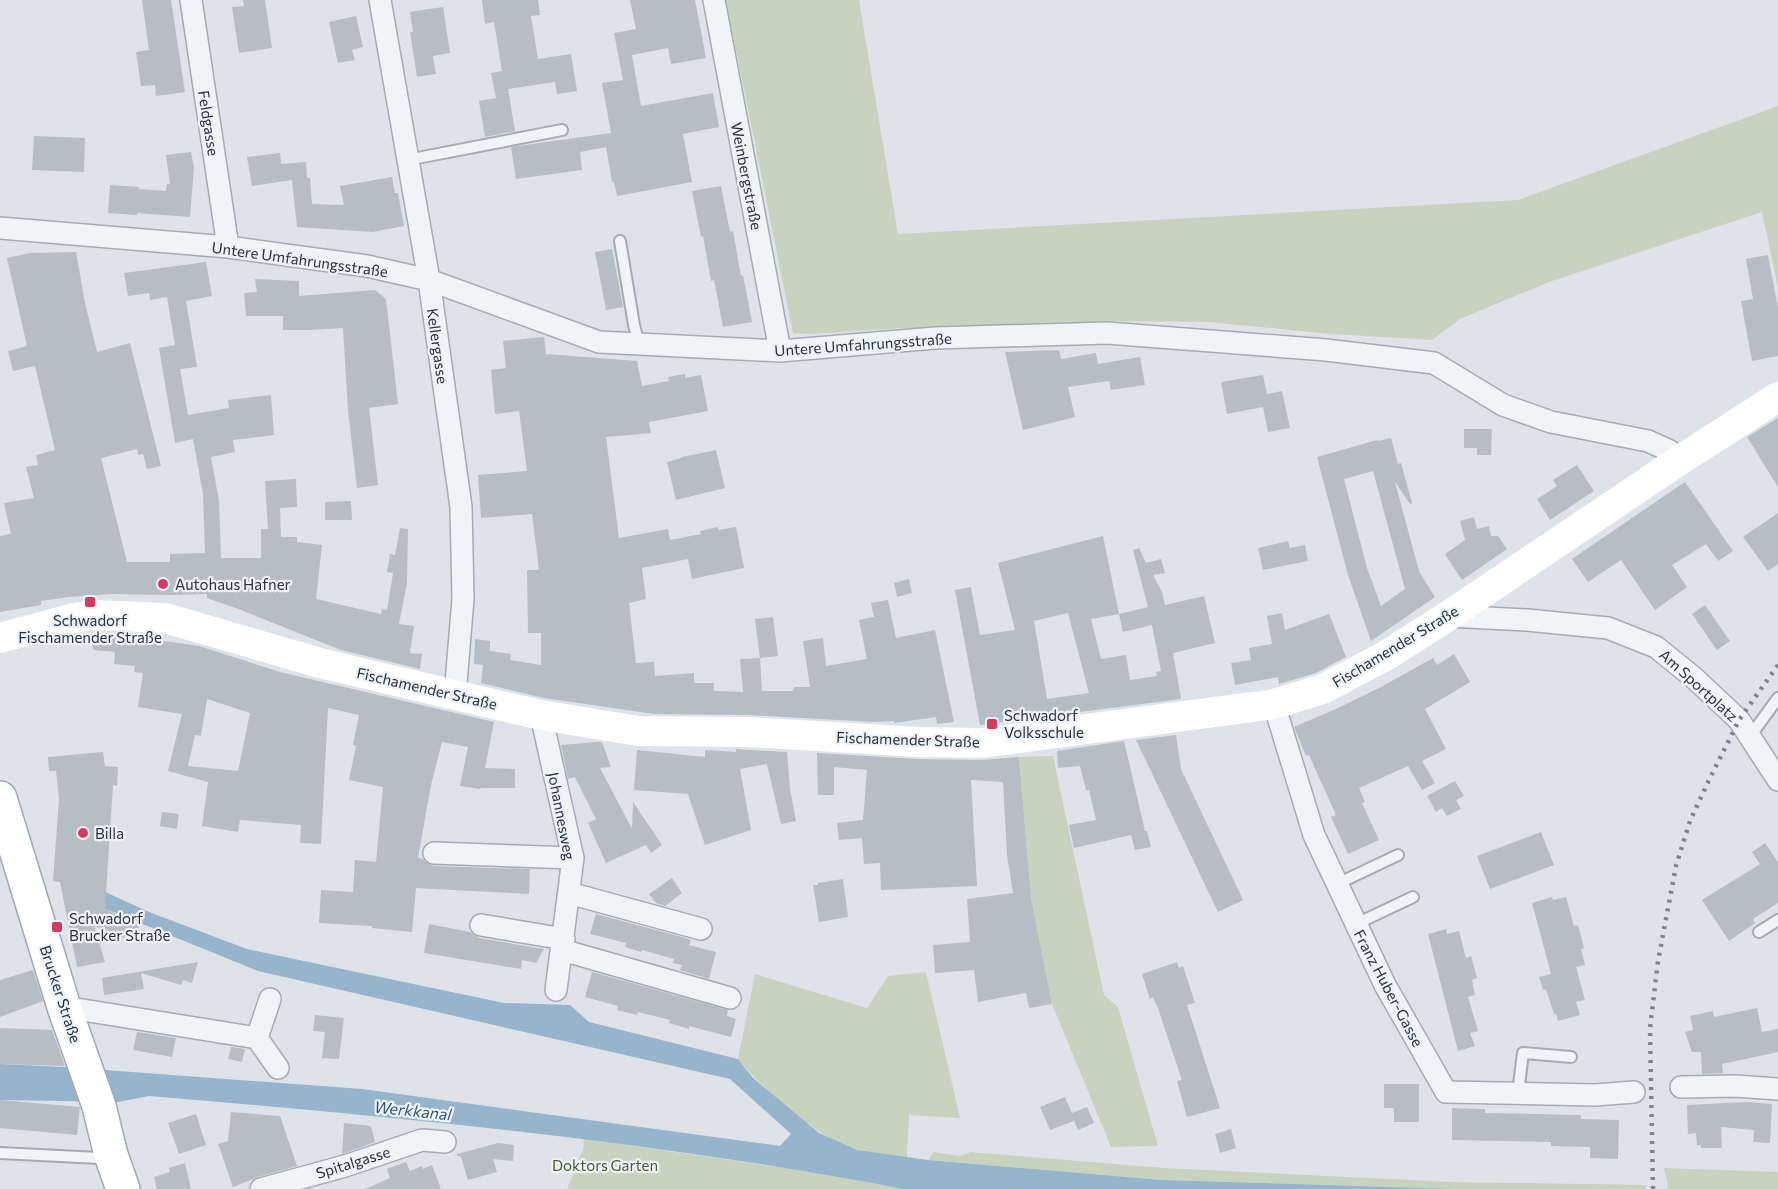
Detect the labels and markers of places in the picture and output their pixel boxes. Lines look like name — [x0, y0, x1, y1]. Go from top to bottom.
place label: Autohaus Hafner — [175, 575, 291, 593]
marker: Autohaus Hafner — [156, 577, 170, 591]
marker: Schwadorf Fischamender Straße — [83, 595, 97, 609]
place label: Schwadorf Fischamender Straße — [18, 611, 162, 646]
place label: Schwadorf Volksschule — [1004, 706, 1084, 741]
marker: Schwadorf Volksschule — [985, 717, 999, 731]
place label: Billa — [95, 824, 124, 842]
marker: Billa — [76, 826, 90, 840]
place label: Schwadorf Brucker Straße — [69, 909, 171, 944]
marker: Schwadorf Brucker Straße — [50, 920, 64, 934]

